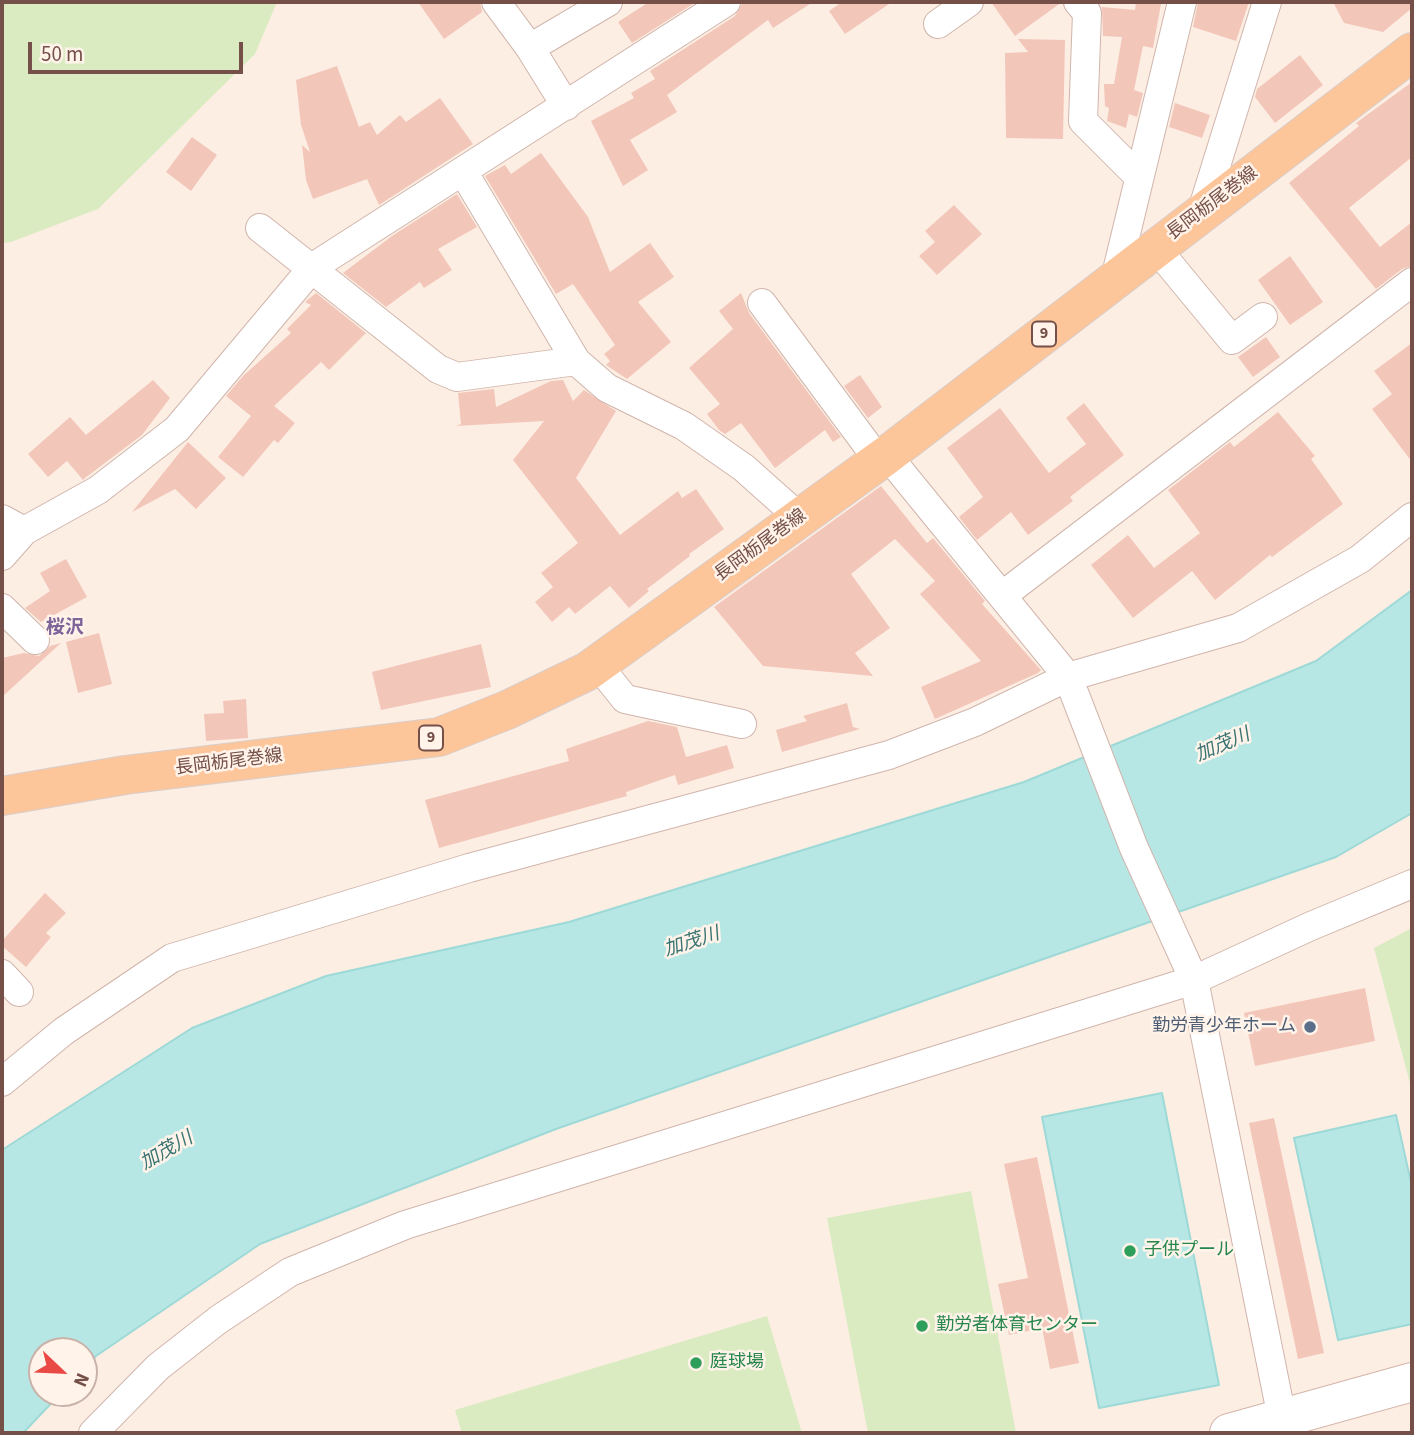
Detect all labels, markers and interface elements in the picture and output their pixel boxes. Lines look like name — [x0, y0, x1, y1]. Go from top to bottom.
scale bar — [32, 28, 247, 72]
text: 50 m — [41, 39, 83, 69]
street label: 長岡栃尾巻線 — [1163, 163, 1263, 245]
road number: 9 — [1032, 322, 1056, 346]
street label: 長岡栃尾巻線 — [711, 506, 811, 586]
district label: 桜沢 — [46, 618, 84, 640]
water label: 加茂川 — [1192, 724, 1254, 768]
road number: 9 — [419, 726, 443, 750]
street label: 長岡栃尾巻線 — [174, 746, 284, 780]
water label: 加茂川 — [661, 923, 723, 963]
place label: 勤労青少年ホーム — [1152, 1016, 1296, 1038]
marker: 勤労青少年ホーム — [1302, 1019, 1318, 1035]
water label: 加茂川 — [137, 1128, 197, 1176]
place label: 子供プール — [1144, 1240, 1234, 1262]
marker: 子供プール — [1122, 1243, 1138, 1259]
place label: 勤労者体育センター — [936, 1315, 1098, 1337]
marker: 勤労者体育センター — [914, 1318, 930, 1334]
north arrow — [28, 1337, 98, 1407]
place label: 庭球場 — [710, 1352, 764, 1374]
marker: 庭球場 — [688, 1355, 704, 1371]
text: N — [66, 1369, 96, 1391]

